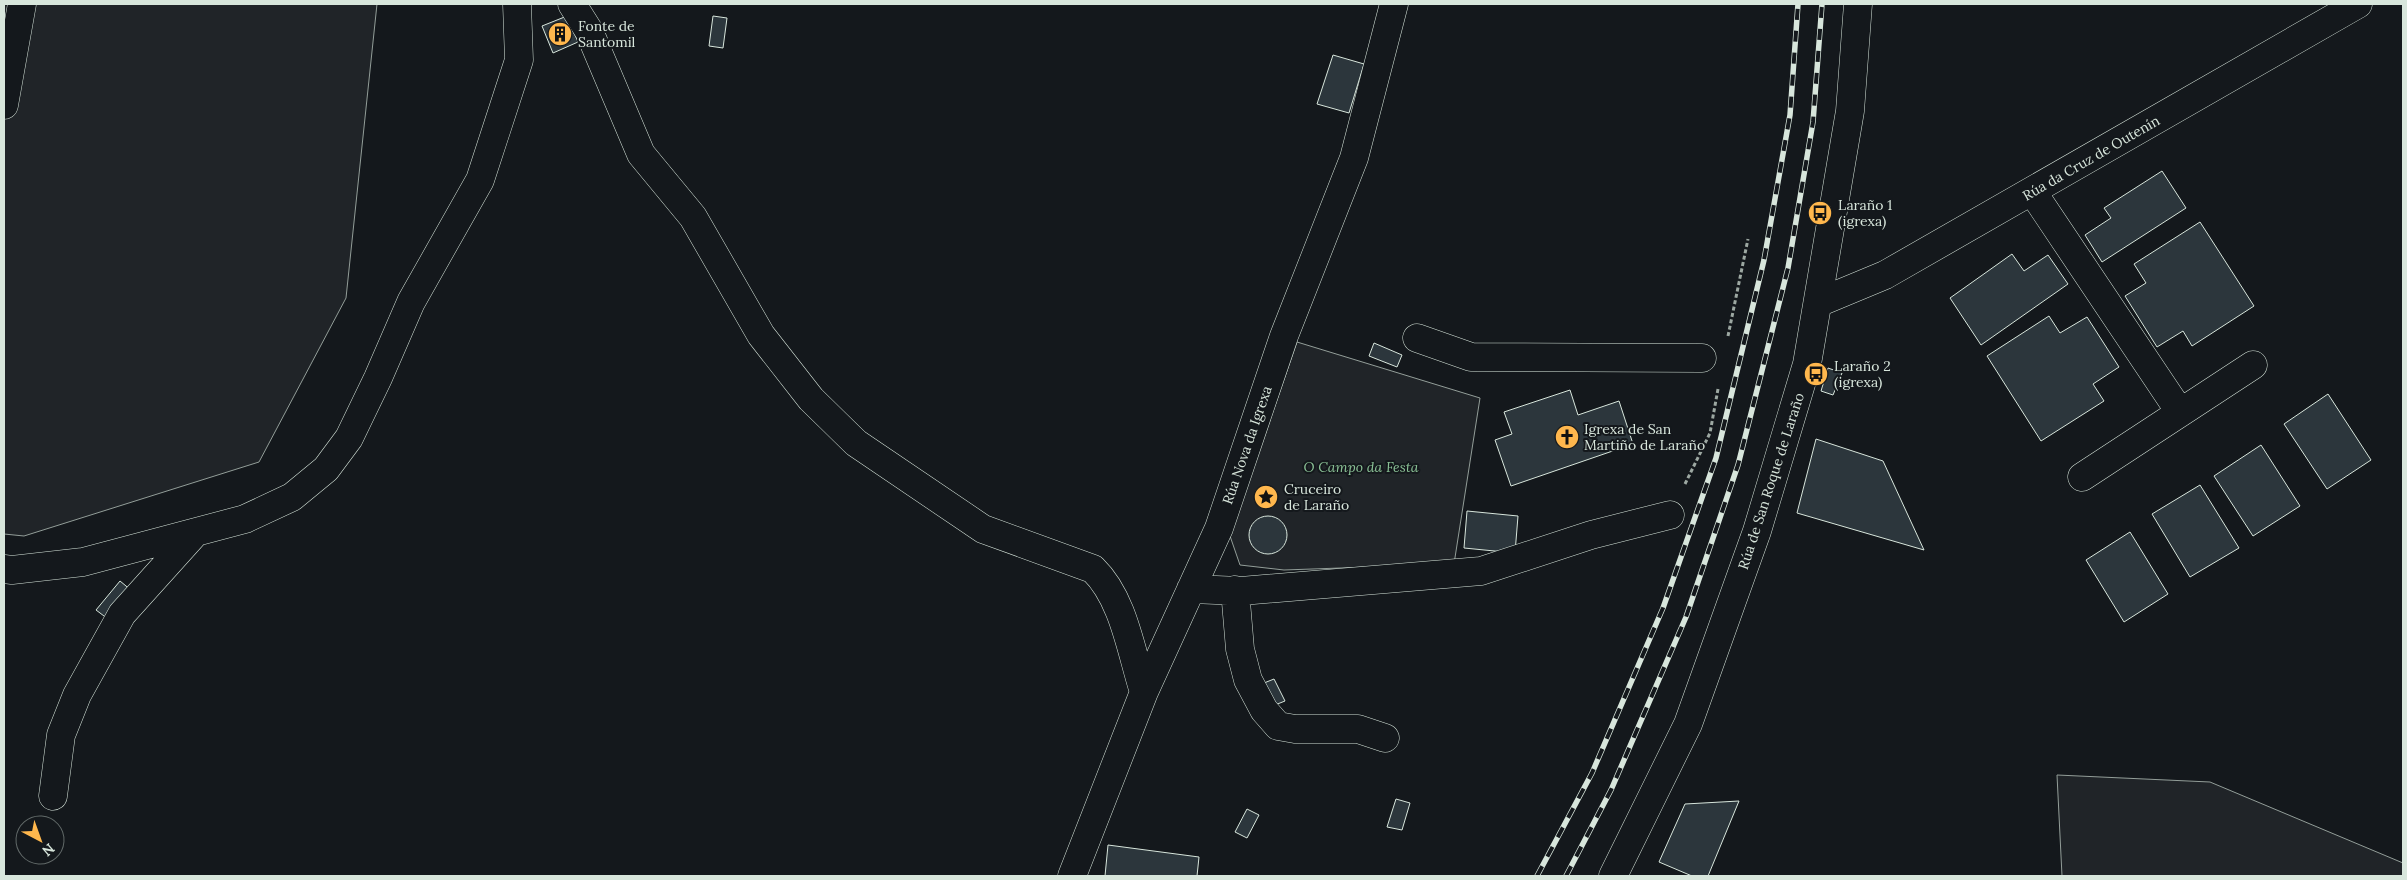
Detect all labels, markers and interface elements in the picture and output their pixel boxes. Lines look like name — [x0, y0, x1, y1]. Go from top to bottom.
place label: Fonte de Santomil — [578, 17, 636, 51]
building icon: Fonte de Santomil — [547, 21, 573, 47]
street label: Rúa da Cruz de Outenín — [2019, 111, 2163, 205]
place label: Laraño 1 (igrexa) — [1838, 196, 1892, 230]
bus stop icon: Laraño 1 (igrexa) — [1807, 200, 1833, 226]
place label: Laraño 2 (igrexa) — [1834, 357, 1891, 391]
bus stop icon: Laraño 2 (igrexa) — [1803, 361, 1829, 387]
street label: Rúa Nova da Igrexa — [1218, 383, 1276, 507]
street label: Rúa de San Roque de Laraño — [1734, 390, 1808, 572]
place label: Igrexa de San Martiño de Laraño — [1584, 420, 1705, 454]
church icon: Igrexa de San Martiño de Laraño — [1554, 424, 1580, 450]
park label: O Campo da Festa — [1304, 458, 1419, 476]
place label: Cruceiro de Laraño — [1284, 480, 1349, 514]
place icon: Cruceiro de Laraño — [1253, 484, 1279, 510]
north arrow — [15, 815, 65, 865]
text: N — [38, 839, 59, 860]

